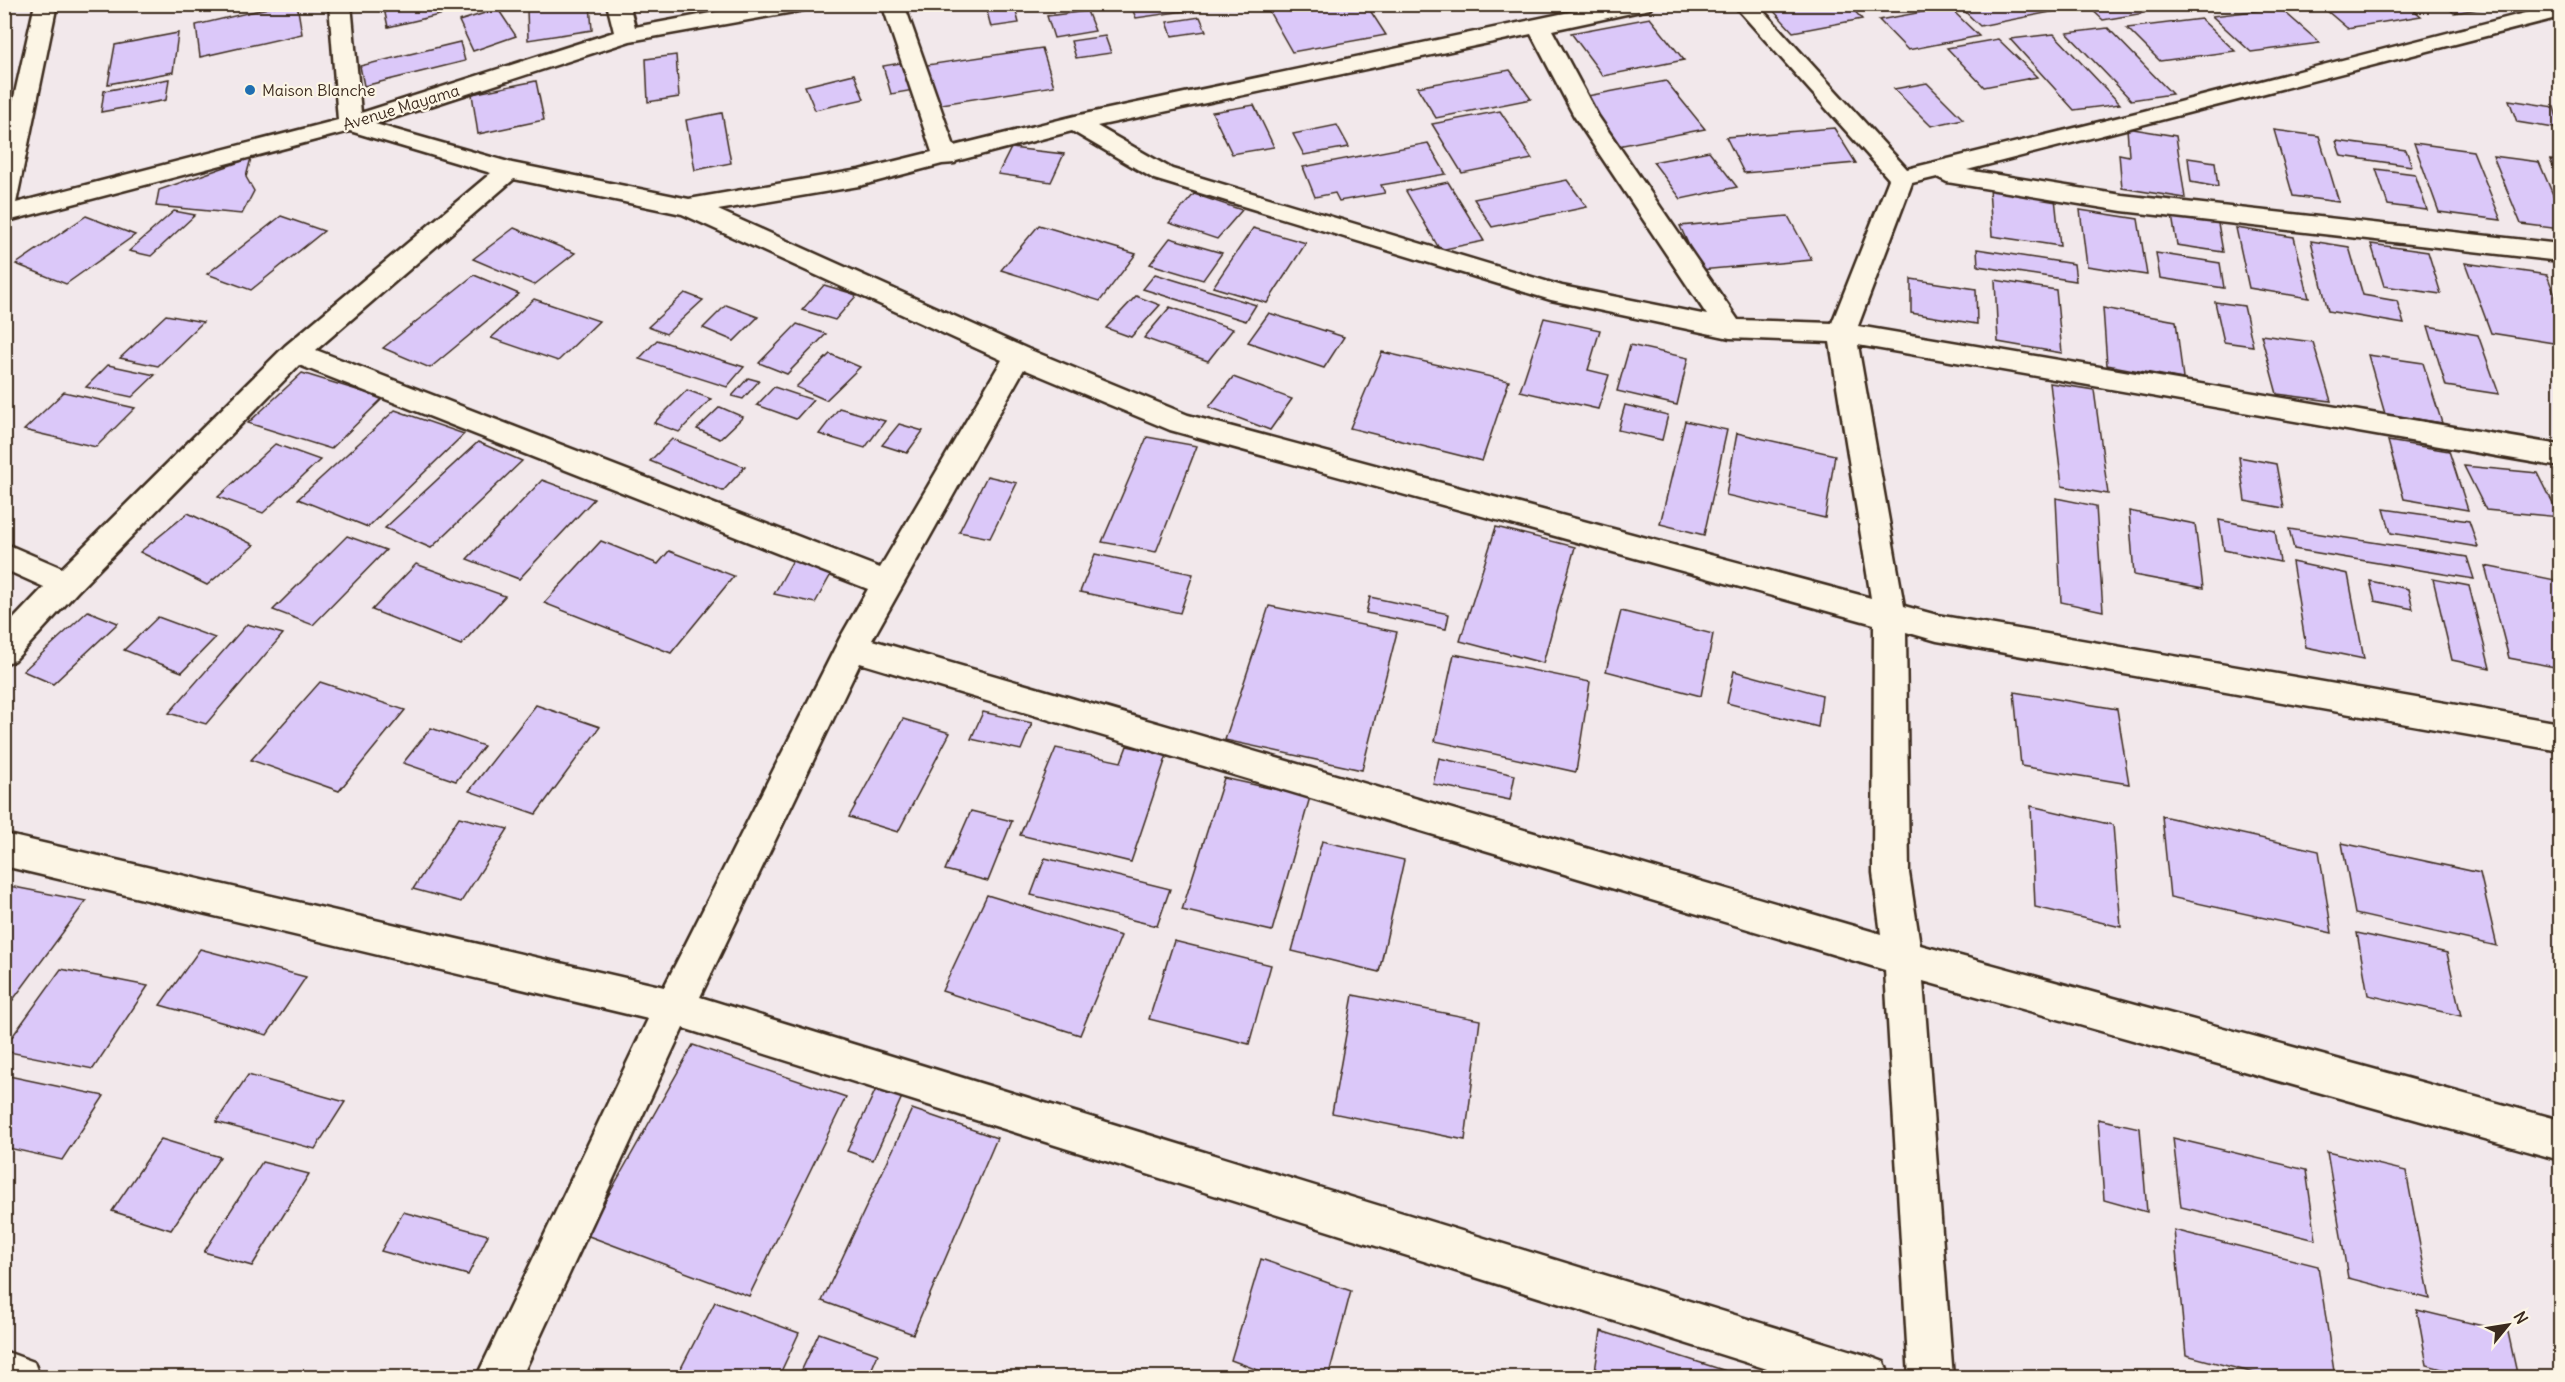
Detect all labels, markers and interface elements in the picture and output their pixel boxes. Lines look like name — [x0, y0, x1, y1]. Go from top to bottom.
place label: Maison Blanche — [262, 80, 375, 100]
street label: Avenue Mayama — [340, 80, 462, 134]
marker: Maison Blanche — [243, 83, 257, 97]
north arrow — [2478, 1295, 2538, 1355]
text: N — [2510, 1308, 2532, 1327]

